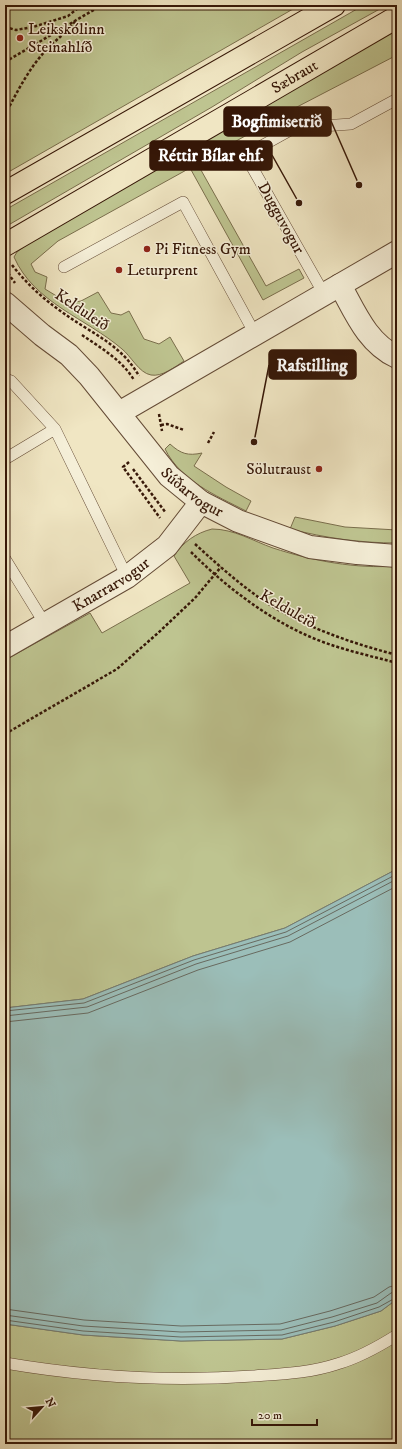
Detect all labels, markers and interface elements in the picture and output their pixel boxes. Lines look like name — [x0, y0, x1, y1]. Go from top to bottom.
place label: Leikskólinn Steinahlíð — [28, 19, 105, 57]
marker: Leikskólinn Steinahlíð — [15, 33, 25, 43]
street label: Sæbraut — [268, 55, 321, 98]
callout: Bogfimisetrið — [224, 107, 331, 136]
text: Bogfimisetrið — [231, 111, 323, 133]
callout: Réttir Bílar ehf. — [150, 141, 272, 170]
text: Réttir Bílar ehf. — [158, 145, 264, 167]
street label: Dugguvogur — [253, 179, 309, 258]
place label: Pi Fitness Gym — [155, 239, 251, 259]
marker: Pi Fitness Gym — [142, 244, 152, 254]
place label: Leturprent — [127, 260, 198, 280]
marker: Leturprent — [114, 265, 124, 275]
street label: Kelduleið — [51, 285, 113, 336]
callout: Rafstilling — [269, 350, 356, 379]
text: Rafstilling — [276, 355, 348, 377]
place label: Sölutraust — [246, 459, 311, 479]
street label: Súðarvogur — [156, 463, 227, 522]
marker: Sölutraust — [314, 464, 324, 474]
street label: Knarrarvogur — [69, 553, 154, 616]
street label: Kelduleið — [256, 585, 320, 633]
north arrow — [22, 1387, 62, 1427]
text: N — [42, 1396, 58, 1410]
scale bar — [252, 1401, 317, 1427]
text: 20 m — [258, 1408, 282, 1423]

